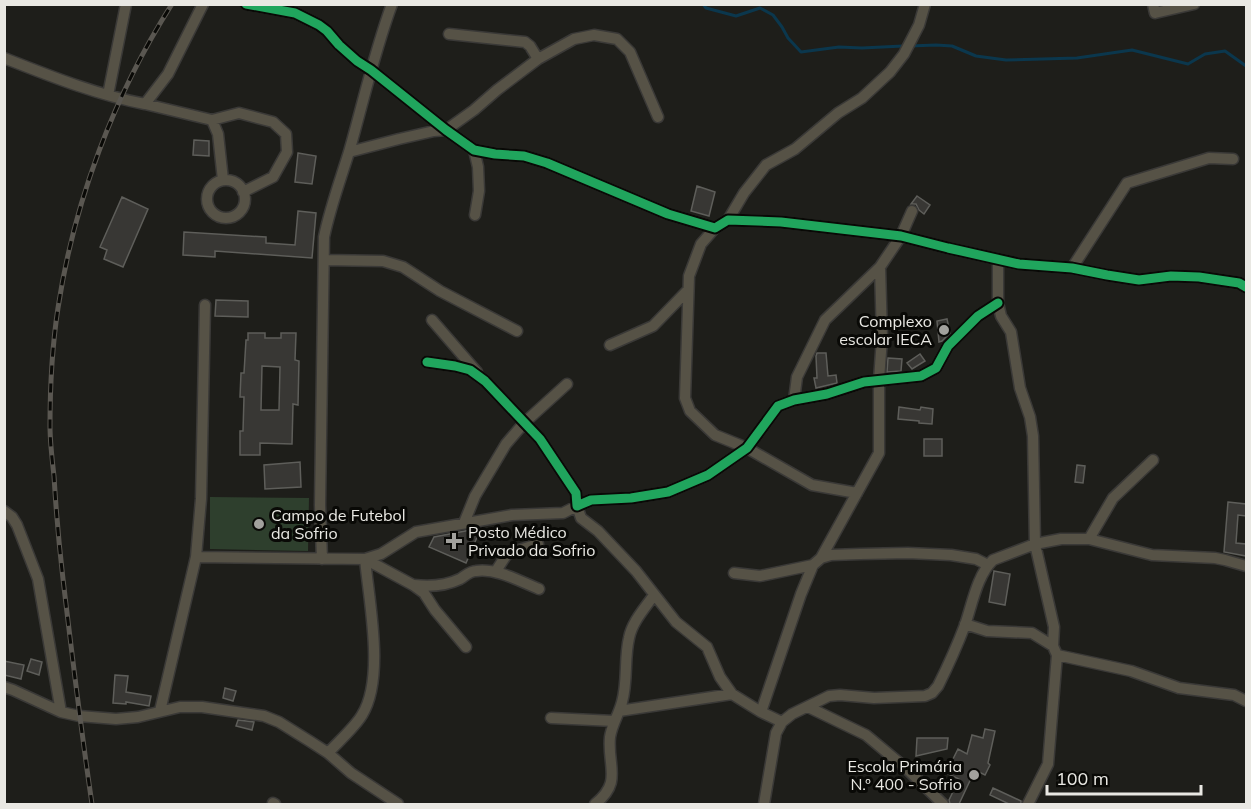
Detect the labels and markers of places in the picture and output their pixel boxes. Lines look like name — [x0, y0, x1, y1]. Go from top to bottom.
place label: Complexo escolar IECA — [839, 311, 932, 349]
marker: Complexo escolar IECA — [937, 323, 951, 337]
place label: Campo de Futebol da Sofrio — [271, 505, 406, 543]
marker: Campo de Futebol da Sofrio — [252, 517, 266, 531]
place label: Posto Médico Privado da Sofrio — [468, 522, 595, 560]
marker: Posto Médico Privado da Sofrio — [445, 532, 463, 550]
place label: Escola Primária N.º 400 - Sofrio — [848, 756, 962, 794]
marker: Escola Primária N.º 400 - Sofrio — [967, 768, 981, 782]

